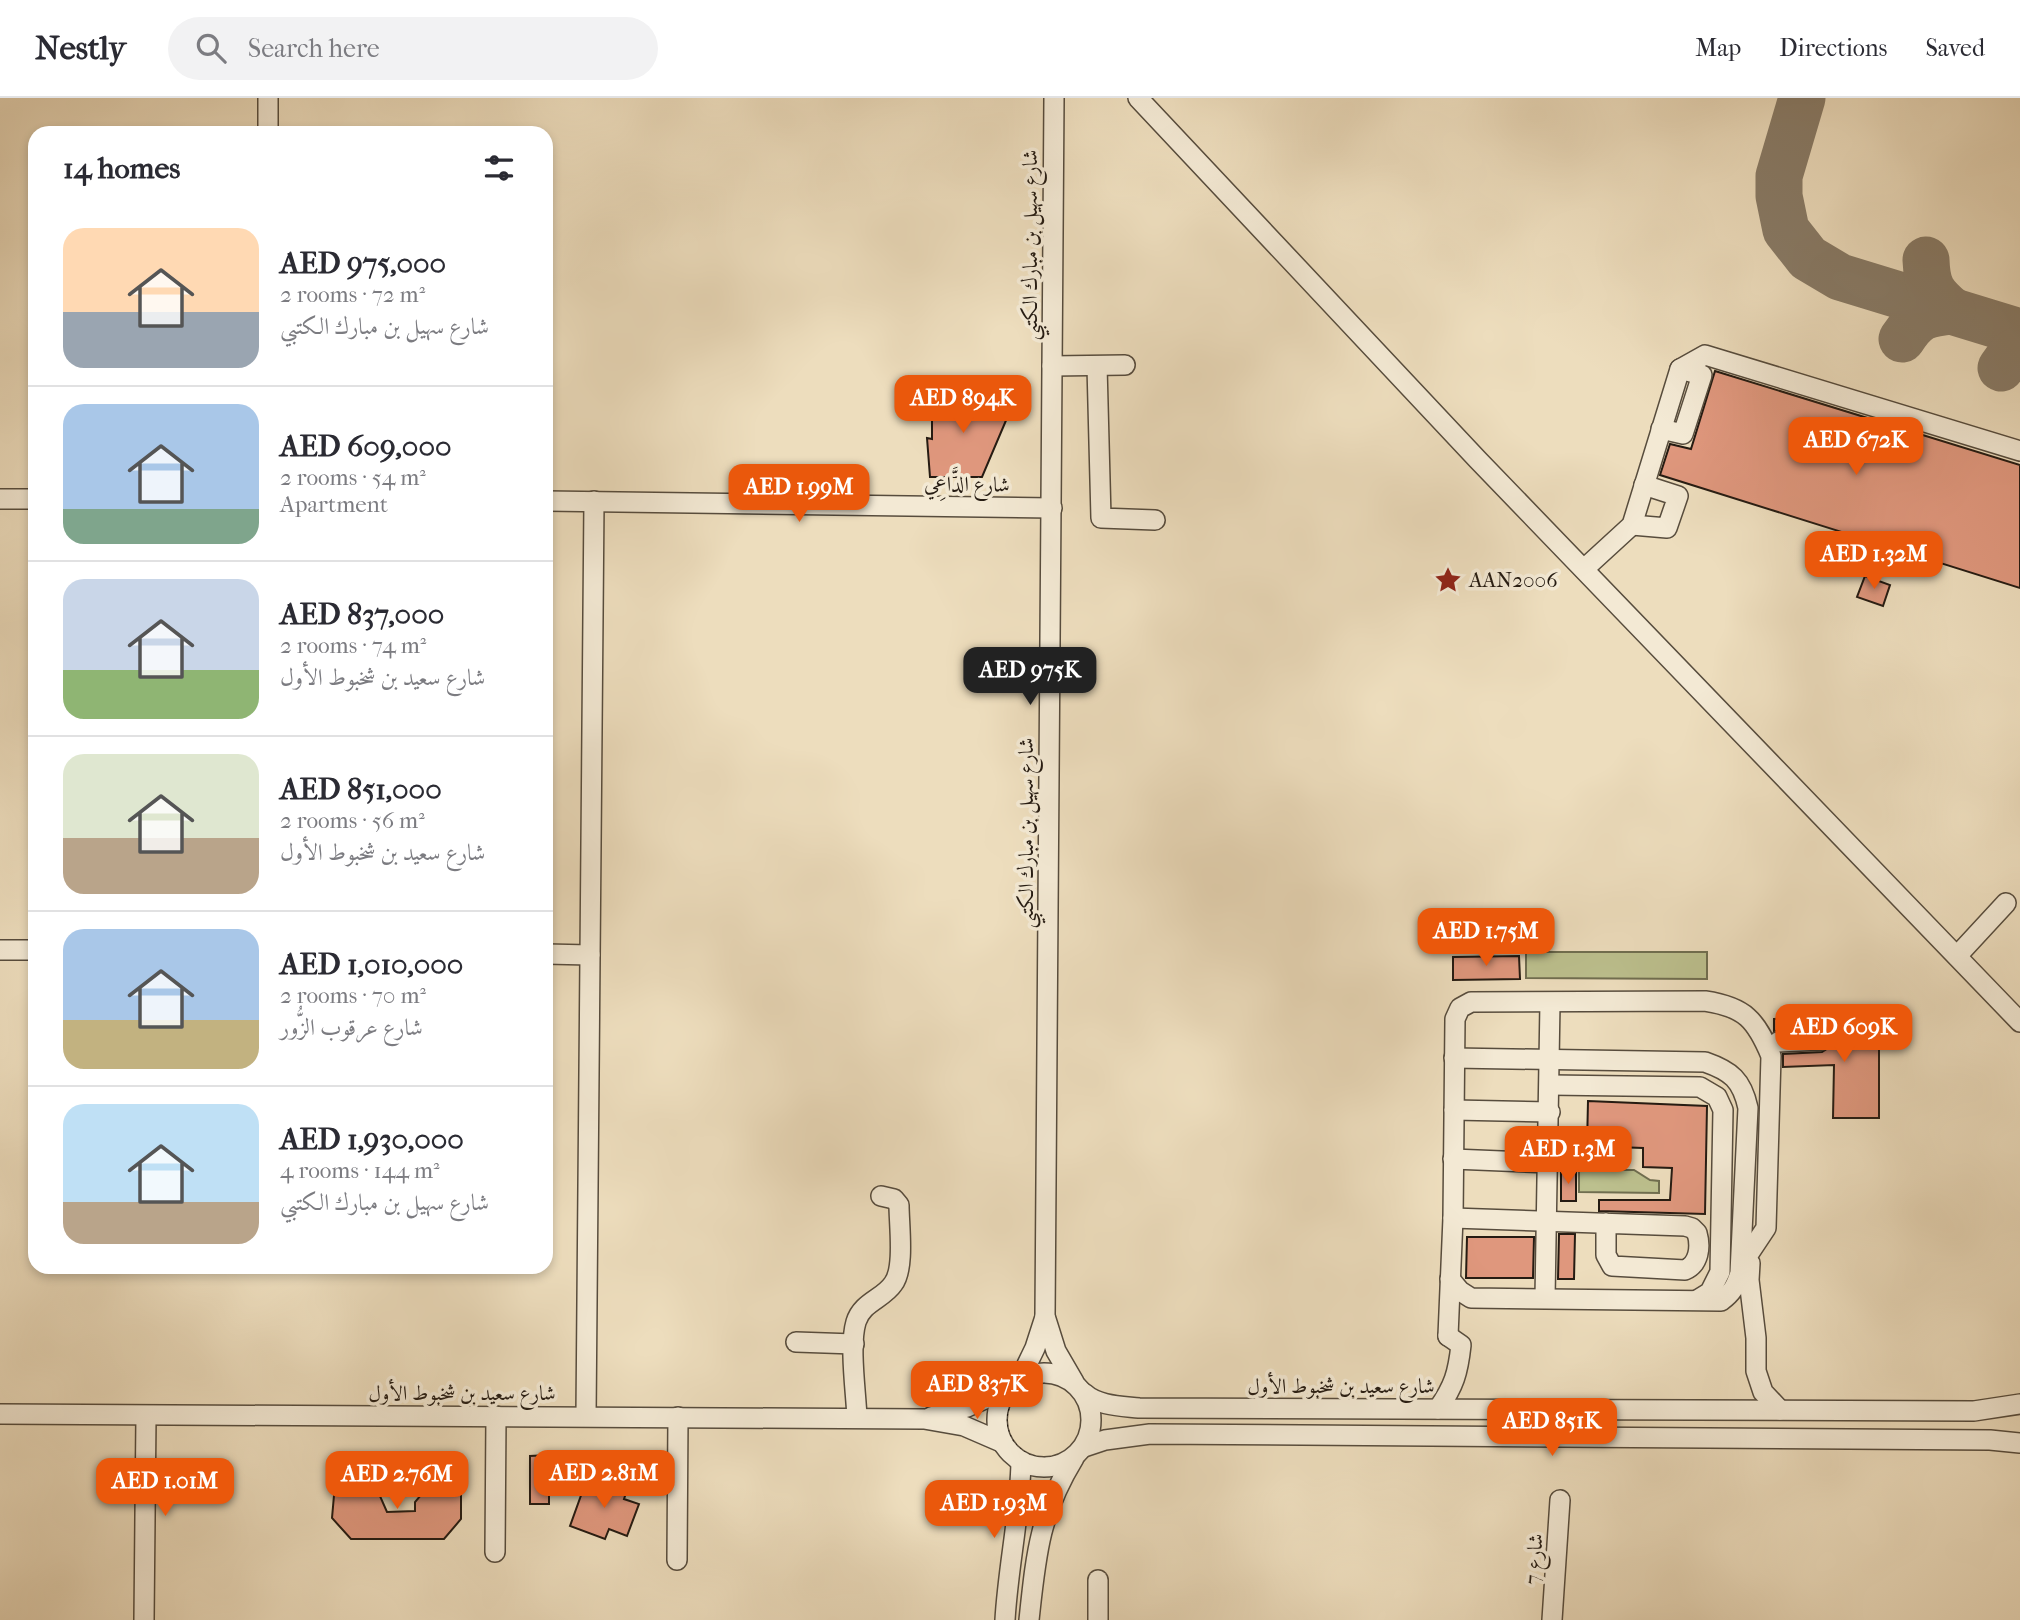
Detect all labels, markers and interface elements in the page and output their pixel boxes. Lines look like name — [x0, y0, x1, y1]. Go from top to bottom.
search box — [168, 17, 658, 80]
text: Nestly — [35, 29, 126, 68]
icon: search — [192, 29, 230, 67]
text: Search here — [248, 33, 380, 64]
text: Map — [1695, 34, 1741, 62]
text: Directions — [1779, 34, 1887, 62]
text: Saved — [1925, 34, 1985, 62]
icon: filters — [480, 149, 518, 187]
street label: شارع سهيل بن مبارك الكتبي — [1018, 150, 1050, 340]
text: 14 homes — [63, 151, 180, 186]
text: AED 975,000 — [280, 246, 446, 281]
icon: home — [119, 256, 203, 340]
text: 2 rooms · 72 m² — [280, 281, 425, 308]
text: شارع سهيل بن مبارك الكتبي — [280, 313, 489, 340]
pin: AED 894K — [891, 376, 1035, 435]
text: AED 894K — [910, 384, 1016, 411]
pin: AED 672K — [1784, 418, 1928, 477]
text: AED 672K — [1804, 426, 1908, 453]
text: AED 609,000 — [280, 429, 452, 464]
icon: home — [119, 432, 203, 516]
text: 2 rooms · 54 m² — [280, 464, 426, 491]
pin: AED 1.99M — [719, 464, 879, 524]
street label: شارع الدَّاعِي — [924, 465, 1010, 503]
text: AED 1.99M — [745, 473, 853, 500]
text: Apartment — [280, 491, 388, 518]
pin: AED 1.32M — [1794, 532, 1954, 591]
text: AED 1.32M — [1821, 540, 1927, 567]
place icon: AAN2006 — [1433, 565, 1463, 595]
place label: AAN2006 — [1468, 568, 1558, 592]
text: AED 837,000 — [280, 597, 444, 632]
icon: home — [119, 607, 203, 691]
text: 2 rooms · 74 m² — [280, 632, 426, 659]
pin: AED 975K — [958, 648, 1102, 707]
text: AED 975K — [979, 656, 1081, 683]
text: شارع سعيد بن شخبوط الأول — [280, 664, 485, 691]
street label: شارع سهيل بن مبارك الكتبي — [1014, 738, 1046, 928]
text: AED 851,000 — [280, 772, 442, 807]
icon: home — [119, 782, 203, 866]
text: 2 rooms · 56 m² — [280, 807, 425, 834]
text: شارع سعيد بن شخبوط الأول — [280, 839, 485, 866]
pin: AED 1.75M — [1406, 908, 1566, 968]
text: AED 1.75M — [1434, 917, 1538, 944]
text: AED 1,010,000 — [280, 947, 463, 982]
icon: home — [119, 957, 203, 1041]
text: 2 rooms · 70 m² — [280, 982, 426, 1009]
pin: AED 609K — [1772, 1004, 1916, 1064]
text: AED 609K — [1791, 1013, 1897, 1040]
text: شارع عرقوب الزُّور — [280, 1014, 423, 1041]
text: AED 1,930,000 — [280, 1122, 464, 1157]
pin: AED 1.3M — [1496, 1126, 1640, 1186]
icon: home — [119, 1132, 203, 1216]
text: AED 1.3M — [1521, 1135, 1615, 1162]
text: 4 rooms · 144 m² — [280, 1157, 440, 1184]
text: شارع سهيل بن مبارك الكتبي — [280, 1189, 489, 1216]
pin: AED 837K — [905, 1362, 1049, 1421]
text: AED 837K — [927, 1370, 1027, 1397]
street label: شارع سعيد بن شخبوط الأول — [1247, 1371, 1435, 1404]
street label: شارع سعيد بن شخبوط الأول — [368, 1378, 556, 1411]
pin: AED 851K — [1480, 1398, 1624, 1458]
text: AED 851K — [1503, 1407, 1601, 1434]
pin: AED 2.81M — [524, 1450, 684, 1510]
pin: AED 2.76M — [317, 1452, 477, 1511]
pin: AED 1.01M — [85, 1458, 245, 1518]
text: AED 2.81M — [550, 1459, 658, 1486]
text: AED 2.76M — [341, 1460, 453, 1487]
text: AED 1.01M — [112, 1467, 218, 1494]
pin: AED 1.93M — [914, 1480, 1074, 1540]
text: AED 1.93M — [941, 1489, 1047, 1516]
street label: شارع 7 — [1520, 1533, 1554, 1586]

